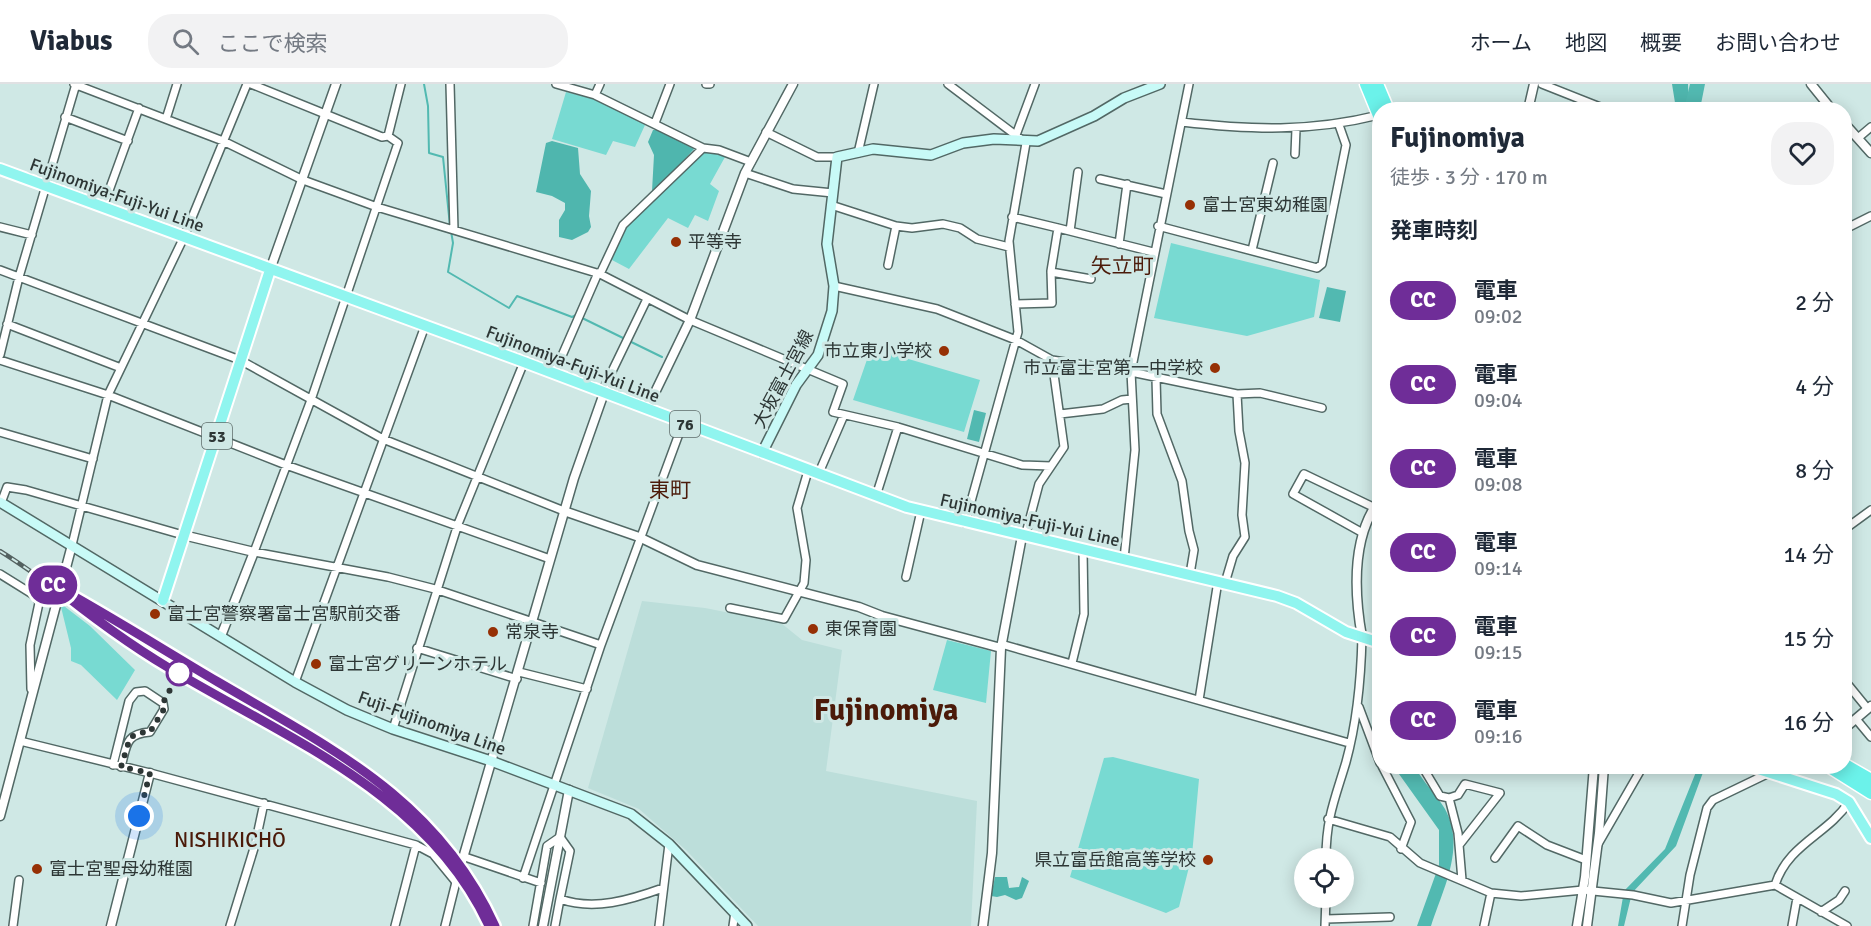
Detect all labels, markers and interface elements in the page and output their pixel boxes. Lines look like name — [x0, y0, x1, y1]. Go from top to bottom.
search box — [148, 14, 568, 68]
text: Viabus — [30, 24, 112, 58]
icon: search — [169, 25, 202, 58]
text: ここで検索 — [217, 30, 327, 57]
text: ホーム — [1470, 30, 1532, 56]
text: 地図 — [1565, 30, 1607, 56]
text: 概要 — [1640, 30, 1682, 56]
text: お問い合わせ — [1715, 30, 1841, 56]
text: Fujinomiya — [1390, 121, 1525, 155]
button: heart — [1771, 122, 1834, 185]
street label: Fujinomiya-Fuji-Yui Line — [27, 153, 207, 237]
text: 徒歩 · 3 分 · 170 m — [1390, 165, 1548, 190]
place label: 富士宮東幼稚園 — [1202, 194, 1328, 216]
marker: 富士宮東幼稚園 — [1183, 198, 1197, 212]
text: 発車時刻 — [1390, 217, 1478, 244]
place label: 平等寺 — [688, 231, 742, 253]
marker: 平等寺 — [669, 235, 683, 249]
district label: 矢立町 — [1091, 253, 1154, 279]
text: 電車 — [1474, 277, 1518, 304]
text: CC — [1410, 287, 1436, 313]
text: 2 分 — [1795, 289, 1834, 316]
text: 09:02 — [1474, 304, 1523, 329]
street label: Fujinomiya-Fuji-Yui Line — [483, 321, 663, 407]
street label: 大坂富士宮線 — [748, 326, 818, 432]
place label: 市立東小学校 — [824, 340, 932, 362]
marker: 市立東小学校 — [937, 344, 951, 358]
place label: 市立富士宮第一中学校 — [1023, 357, 1203, 379]
marker: 市立富士宮第一中学校 — [1208, 361, 1222, 375]
text: 電車 — [1474, 361, 1518, 388]
text: CC — [1410, 371, 1436, 397]
text: 4 分 — [1795, 373, 1834, 400]
text: 09:04 — [1474, 388, 1523, 413]
road number: 76 — [670, 411, 700, 437]
road number: 53 — [202, 423, 232, 449]
text: 電車 — [1474, 445, 1518, 472]
text: CC — [1410, 455, 1436, 481]
text: 8 分 — [1795, 457, 1834, 484]
text: 09:08 — [1474, 472, 1523, 497]
district label: 東町 — [649, 477, 691, 503]
street label: Fujinomiya-Fuji-Yui Line — [938, 489, 1122, 551]
text: 電車 — [1474, 529, 1518, 556]
text: CC — [1410, 539, 1436, 565]
text: 14 分 — [1783, 541, 1834, 568]
text: 09:14 — [1474, 556, 1523, 581]
line badge: CC — [26, 566, 80, 604]
text: CC — [40, 572, 66, 598]
place label: 富士宮警察署富士宮駅前交番 — [167, 603, 401, 625]
marker: 富士宮警察署富士宮駅前交番 — [148, 607, 162, 621]
text: 電車 — [1474, 613, 1518, 640]
place label: 東保育園 — [825, 618, 897, 640]
place label: 常泉寺 — [505, 621, 559, 643]
marker: 東保育園 — [806, 622, 820, 636]
text: CC — [1410, 623, 1436, 649]
marker: 常泉寺 — [486, 625, 500, 639]
text: 15 分 — [1783, 625, 1834, 652]
text: 09:15 — [1474, 640, 1523, 665]
place label: 富士宮グリーンホテル — [328, 653, 507, 675]
marker: 富士宮グリーンホテル — [309, 657, 323, 671]
unlabelled marker — [166, 660, 192, 686]
street label: Fuji-Fujinomiya Line — [355, 686, 509, 760]
district label: Fujinomiya — [814, 692, 958, 729]
text: 電車 — [1474, 697, 1518, 724]
text: CC — [1410, 707, 1436, 733]
text: 16 分 — [1783, 709, 1834, 736]
text: 09:16 — [1474, 724, 1523, 749]
your location — [124, 801, 154, 831]
district label: NISHIKICHŌ — [174, 827, 286, 853]
map controls — [1294, 848, 1354, 908]
button: locate — [1294, 848, 1354, 908]
place label: 県立富岳館高等学校 — [1034, 849, 1196, 871]
marker: 県立富岳館高等学校 — [1201, 853, 1215, 867]
place label: 富士宮聖母幼稚園 — [49, 858, 193, 880]
marker: 富士宮聖母幼稚園 — [30, 862, 44, 876]

